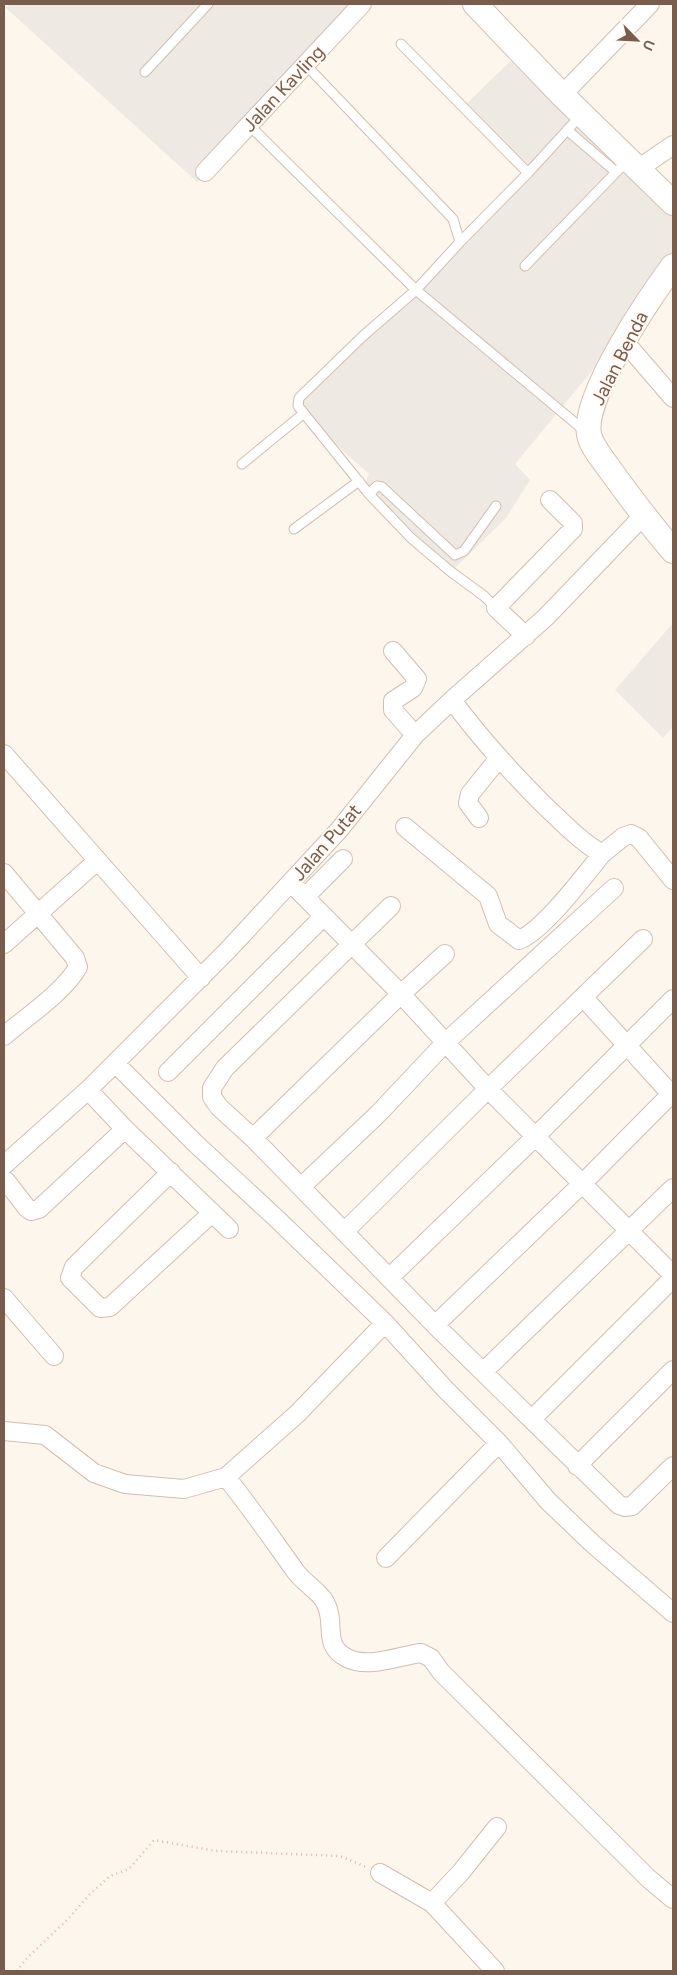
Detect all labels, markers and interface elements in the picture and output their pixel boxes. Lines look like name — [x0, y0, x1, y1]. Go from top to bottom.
north arrow — [612, 15, 662, 65]
text: U — [639, 37, 658, 53]
street label: Jalan Kavling — [237, 40, 329, 136]
street label: Jalan Benda — [586, 308, 653, 409]
street label: Jalan Putat — [287, 799, 366, 885]

